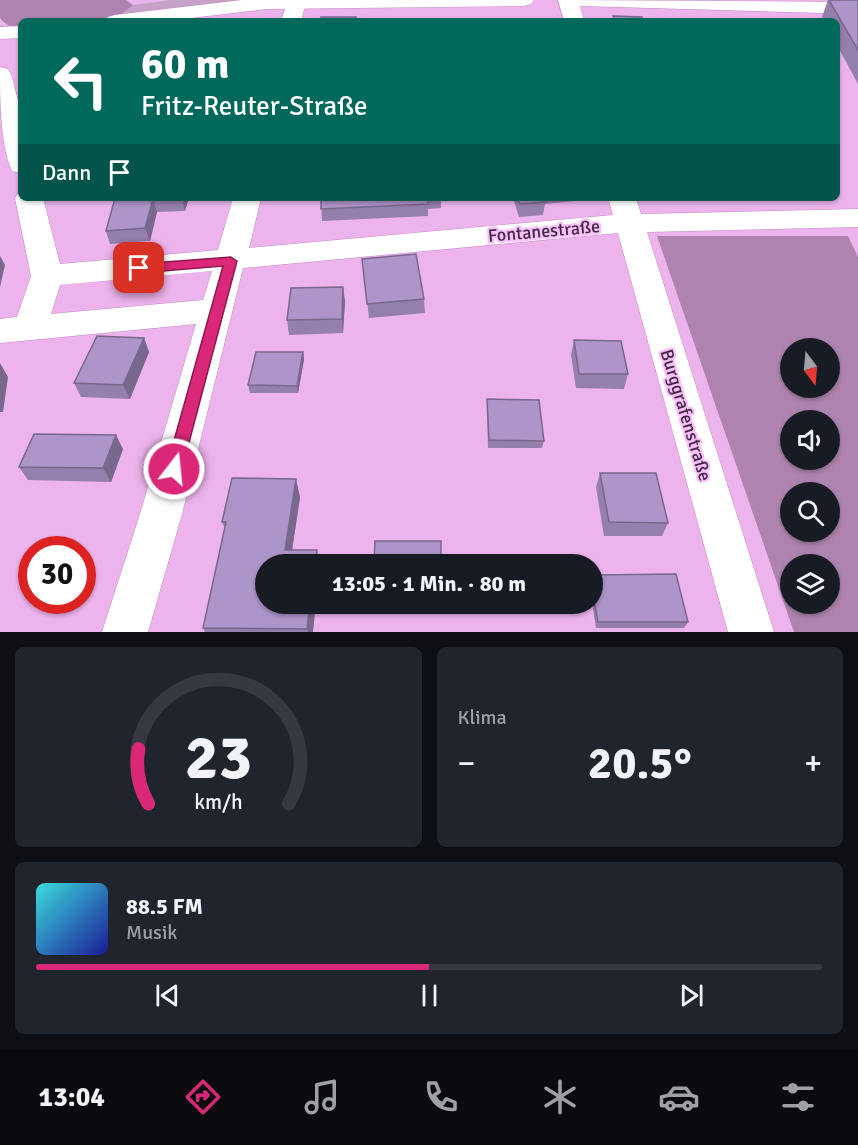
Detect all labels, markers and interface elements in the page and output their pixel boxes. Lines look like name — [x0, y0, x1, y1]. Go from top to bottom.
text: 60 m — [141, 39, 230, 90]
icon: left — [42, 42, 120, 120]
text: Fritz-Reuter-Straße — [141, 90, 368, 123]
icon: arrive — [103, 156, 136, 189]
text: Dann — [42, 159, 91, 186]
street label: Fontanestraße — [487, 215, 601, 247]
pin — [113, 242, 164, 293]
icon: arrive — [122, 251, 155, 284]
north arrow — [780, 338, 840, 398]
map controls — [780, 338, 840, 614]
street label: Burggrafenstraße — [656, 346, 716, 484]
button: sound — [780, 410, 840, 470]
position arrow — [142, 437, 206, 501]
button: search — [780, 482, 840, 542]
speed limit sign: 30 — [18, 536, 96, 614]
button: layers — [780, 554, 840, 614]
text: 13:05 · 1 Min. · 80 m — [332, 570, 526, 597]
text: Klima — [458, 705, 507, 730]
text: 23 — [185, 719, 252, 796]
text: 20.5° — [588, 736, 692, 791]
text: − — [458, 743, 475, 784]
text: + — [804, 743, 822, 784]
text: km/h — [194, 789, 243, 815]
text: 88.5 FM — [126, 893, 203, 920]
text: Musik — [126, 920, 177, 945]
icon: previous — [151, 979, 184, 1012]
icon: pause — [413, 979, 446, 1012]
icon: next — [675, 979, 708, 1012]
icon: directions — [182, 1076, 224, 1118]
icon: music — [301, 1076, 343, 1118]
icon: phone — [420, 1076, 462, 1118]
icon: climate — [539, 1076, 581, 1118]
icon: car — [658, 1076, 700, 1118]
icon: filters — [777, 1076, 819, 1118]
text: 13:04 — [39, 1081, 105, 1114]

